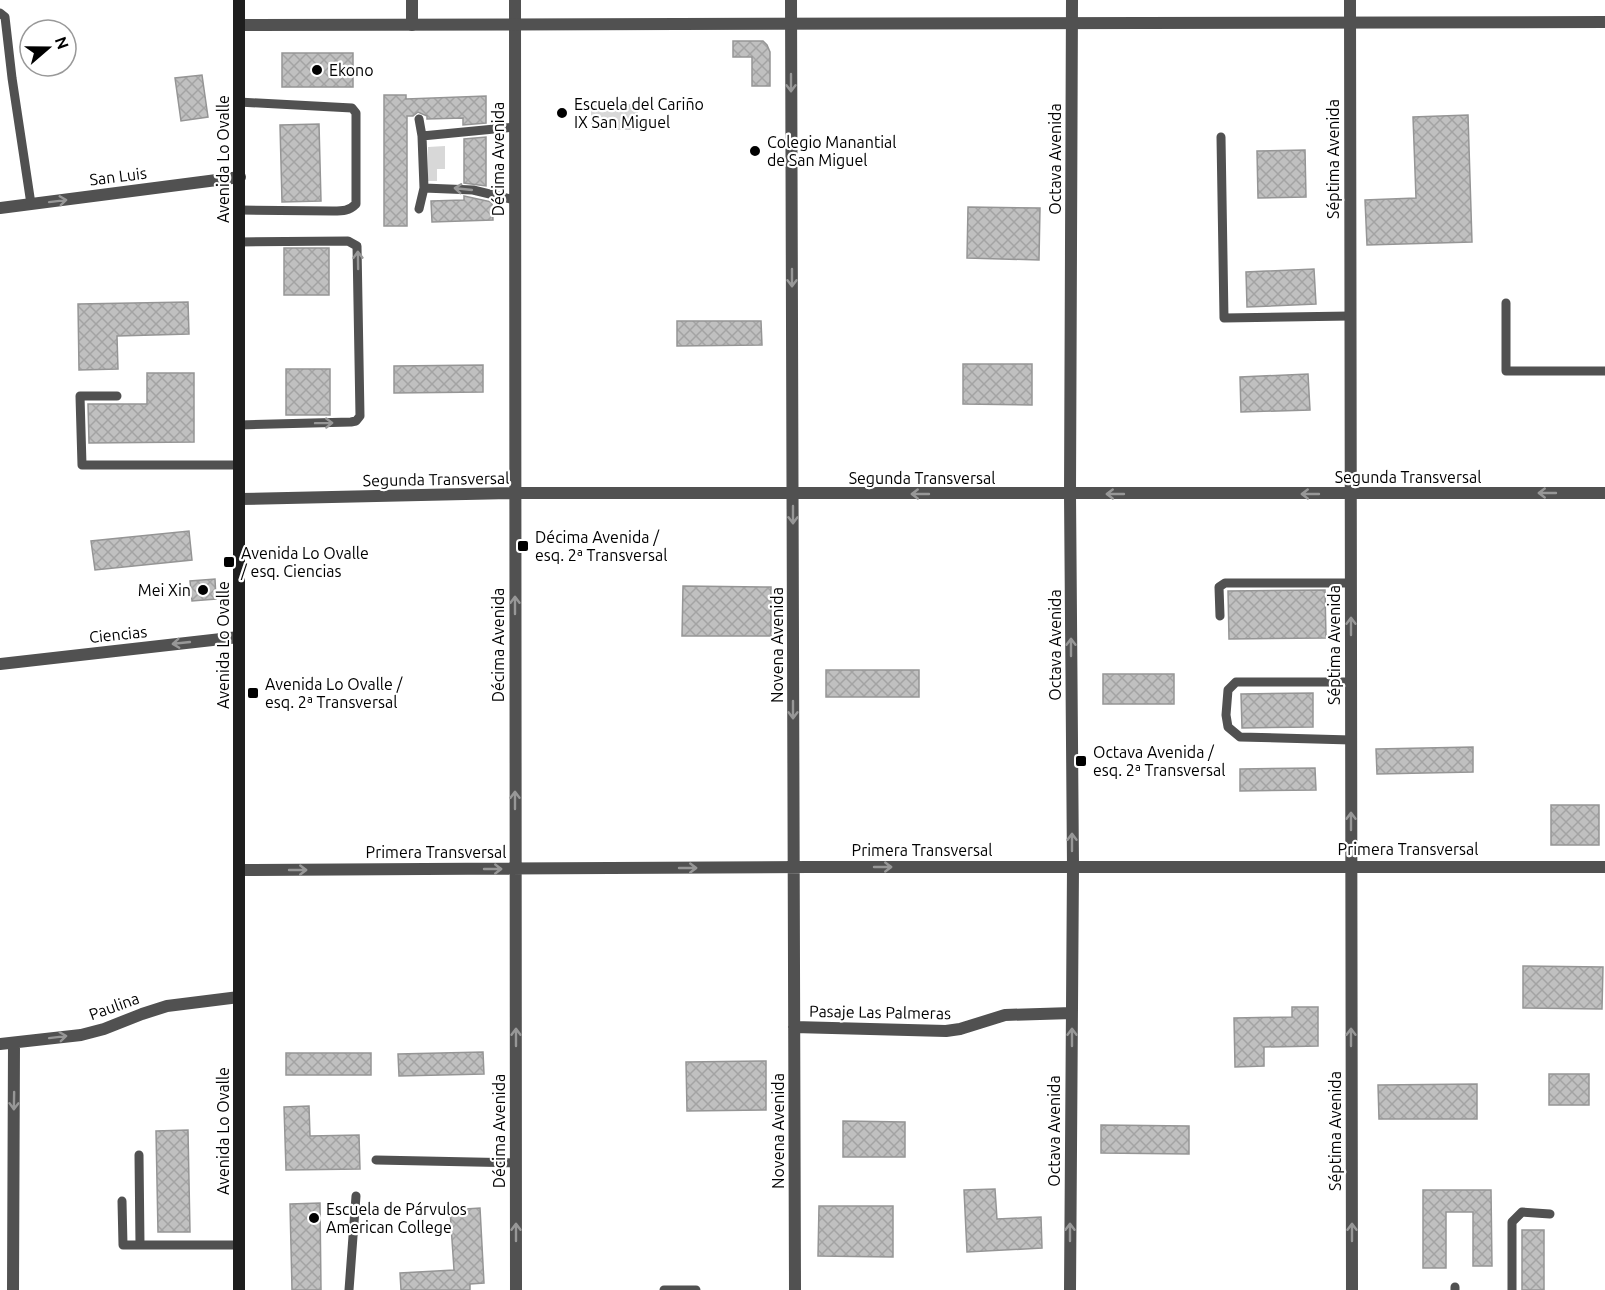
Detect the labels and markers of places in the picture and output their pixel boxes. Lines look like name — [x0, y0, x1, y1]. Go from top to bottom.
place label: Ekono — [329, 61, 374, 79]
marker: Ekono — [310, 63, 324, 77]
place label: Escuela del Cariño IX San Miguel — [574, 95, 704, 131]
marker: Escuela del Cariño IX San Miguel — [555, 106, 569, 120]
place label: Colegio Manantial de San Miguel — [767, 133, 897, 169]
marker: Colegio Manantial de San Miguel — [748, 144, 762, 158]
place label: Décima Avenida / esq. 2ª Transversal — [535, 528, 667, 564]
marker: Décima Avenida / esq. 2ª Transversal — [516, 539, 530, 553]
place label: Avenida Lo Ovalle / esq. Ciencias — [240, 544, 369, 580]
marker: Avenida Lo Ovalle / esq. Ciencias — [222, 555, 236, 569]
place label: Mei Xin — [138, 581, 191, 599]
marker: Mei Xin — [196, 583, 210, 597]
place label: Avenida Lo Ovalle / esq. 2ª Transversal — [265, 675, 404, 711]
marker: Avenida Lo Ovalle / esq. 2ª Transversal — [246, 686, 260, 700]
place label: Octava Avenida / esq. 2ª Transversal — [1093, 743, 1225, 779]
marker: Octava Avenida / esq. 2ª Transversal — [1074, 754, 1088, 768]
place label: Escuela de Párvulos American College — [326, 1200, 467, 1236]
marker: Escuela de Párvulos American College — [307, 1211, 321, 1225]

